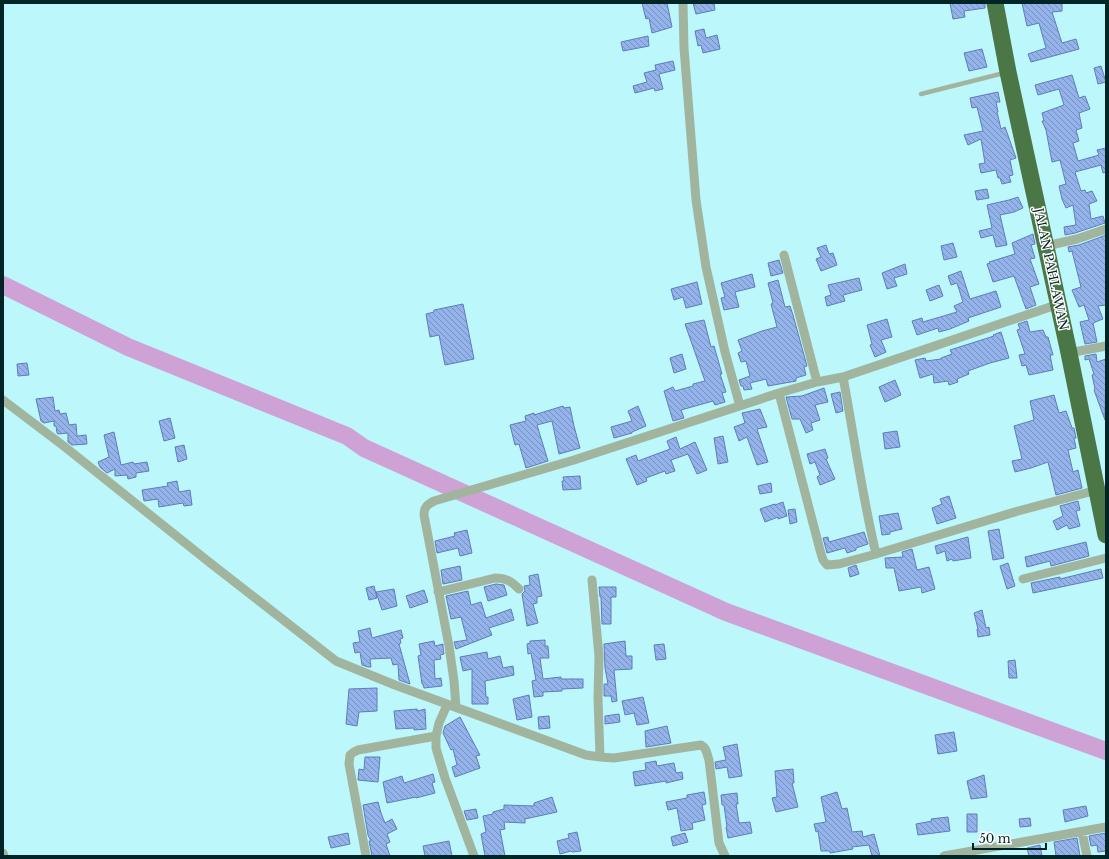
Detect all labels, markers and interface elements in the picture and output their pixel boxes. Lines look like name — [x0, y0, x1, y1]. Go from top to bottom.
street label: JALAN PAHLAWAN — [1031, 204, 1072, 332]
scale bar — [973, 825, 1046, 851]
text: 50 m — [979, 831, 1011, 846]

